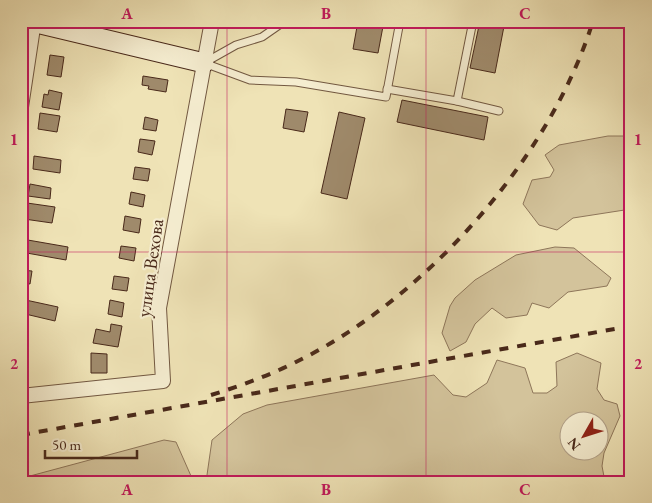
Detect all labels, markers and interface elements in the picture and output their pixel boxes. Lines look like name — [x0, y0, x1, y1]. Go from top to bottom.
text: A — [120, 3, 133, 24]
text: B — [321, 3, 331, 24]
text: C — [519, 3, 531, 24]
text: 1 — [10, 129, 18, 150]
text: 1 — [634, 129, 642, 150]
street label: улица Вехова — [131, 217, 169, 319]
text: 2 — [10, 353, 19, 374]
text: 2 — [634, 353, 643, 374]
north arrow — [560, 410, 610, 460]
scale bar — [45, 428, 138, 460]
text: N — [563, 434, 584, 454]
text: 50 m — [52, 435, 81, 454]
text: A — [120, 479, 133, 500]
text: B — [321, 479, 331, 500]
text: C — [519, 479, 531, 500]

